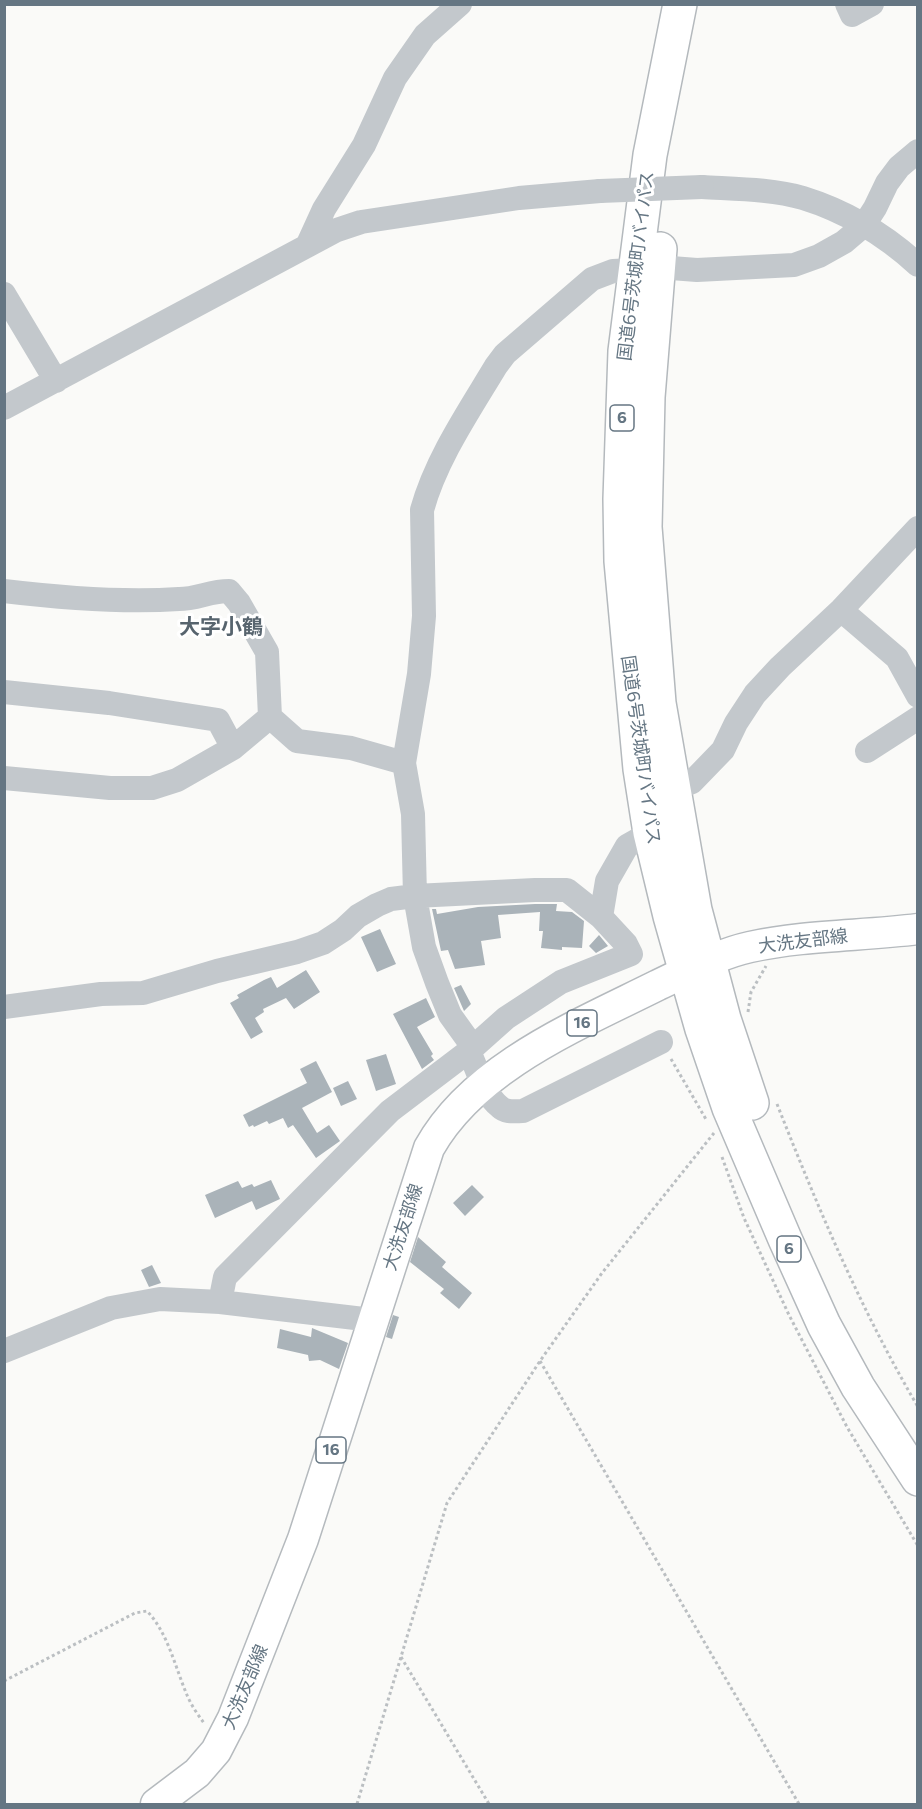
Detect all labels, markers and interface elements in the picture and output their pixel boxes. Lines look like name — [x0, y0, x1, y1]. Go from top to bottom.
street label: 国道6号茨城町バイパス — [614, 170, 658, 362]
road number: 6 — [610, 405, 634, 431]
district label: 大字小鶴 — [179, 614, 263, 640]
street label: 国道6号茨城町バイパス — [617, 654, 665, 846]
street label: 大洗友部線 — [757, 925, 849, 957]
road number: 16 — [567, 1010, 597, 1036]
street label: 大洗友部線 — [379, 1181, 427, 1273]
road number: 6 — [777, 1236, 801, 1262]
road number: 16 — [316, 1437, 346, 1463]
street label: 大洗友部線 — [217, 1641, 273, 1733]

